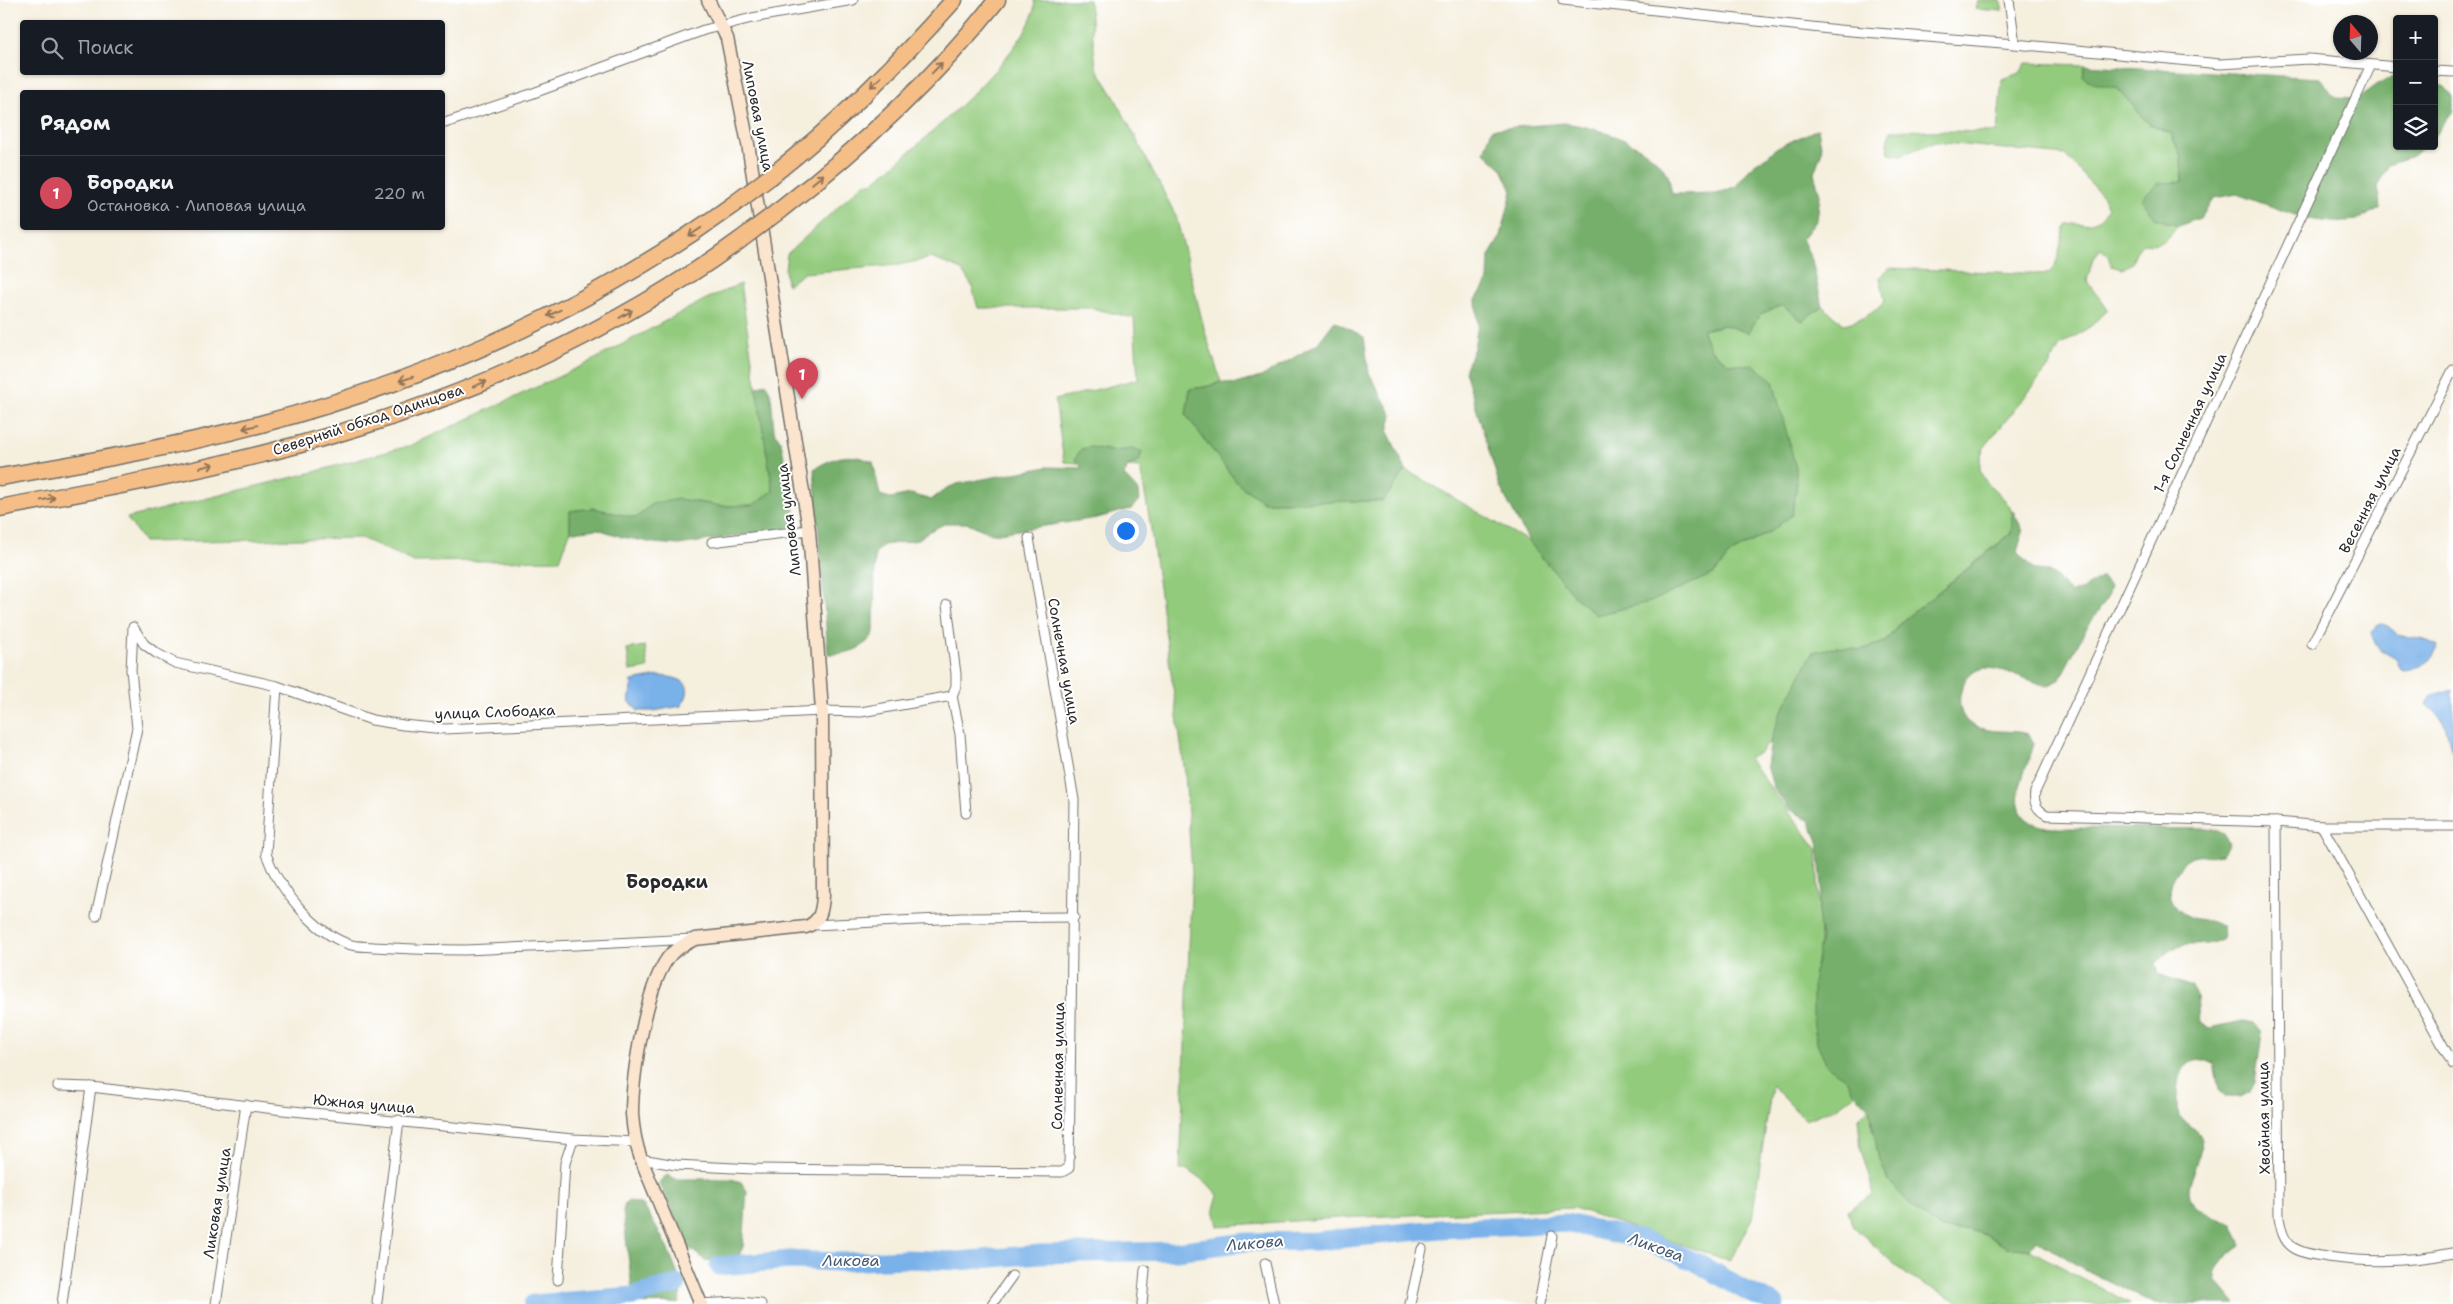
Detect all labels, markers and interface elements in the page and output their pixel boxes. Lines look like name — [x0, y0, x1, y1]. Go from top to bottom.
north arrow — [2333, 15, 2378, 60]
map controls — [2393, 15, 2438, 150]
button: + — [2393, 15, 2438, 60]
search box — [20, 20, 445, 75]
icon: search — [38, 34, 66, 62]
text: Поиск — [78, 35, 133, 60]
street label: Липовая улица — [737, 59, 779, 174]
button: − — [2393, 60, 2438, 105]
one-way arrow — [931, 62, 943, 74]
one-way arrow — [870, 76, 883, 88]
button: layers — [2393, 105, 2438, 150]
text: Рядом — [40, 109, 110, 137]
text: Бородки — [87, 170, 174, 195]
one-way arrow — [812, 173, 825, 185]
text: 1 — [52, 183, 60, 204]
text: 220 m — [373, 183, 425, 204]
text: Остановка · Липовая улица — [87, 195, 306, 216]
one-way arrow — [688, 227, 702, 237]
one-way arrow — [618, 308, 632, 318]
one-way arrow — [547, 309, 562, 318]
street label: 1-я Солнечная улица — [2149, 349, 2232, 497]
pin: 1 — [786, 358, 818, 399]
one-way arrow — [398, 375, 414, 385]
street label: Северный обход Одинцова — [270, 379, 467, 460]
one-way arrow — [471, 379, 487, 388]
one-way arrow — [243, 423, 259, 432]
street label: Весенняя улица — [2334, 443, 2406, 557]
one-way arrow — [199, 461, 215, 471]
street label: Липовая улица — [772, 462, 806, 577]
one-way arrow — [39, 493, 55, 503]
your location — [1113, 518, 1139, 544]
street label: Солнечная улица — [1043, 596, 1085, 726]
street label: улица Слободка — [434, 700, 556, 724]
district label: Бородки — [626, 870, 709, 894]
street label: Солнечная улица — [1047, 1001, 1069, 1130]
street label: Хвойная улица — [2253, 1061, 2275, 1175]
street label: Южная улица — [312, 1090, 416, 1118]
street label: Ликовая улица — [198, 1145, 236, 1260]
water label: Ликова — [1624, 1227, 1687, 1267]
water label: Ликова — [1224, 1230, 1285, 1256]
water label: Ликова — [821, 1250, 880, 1271]

